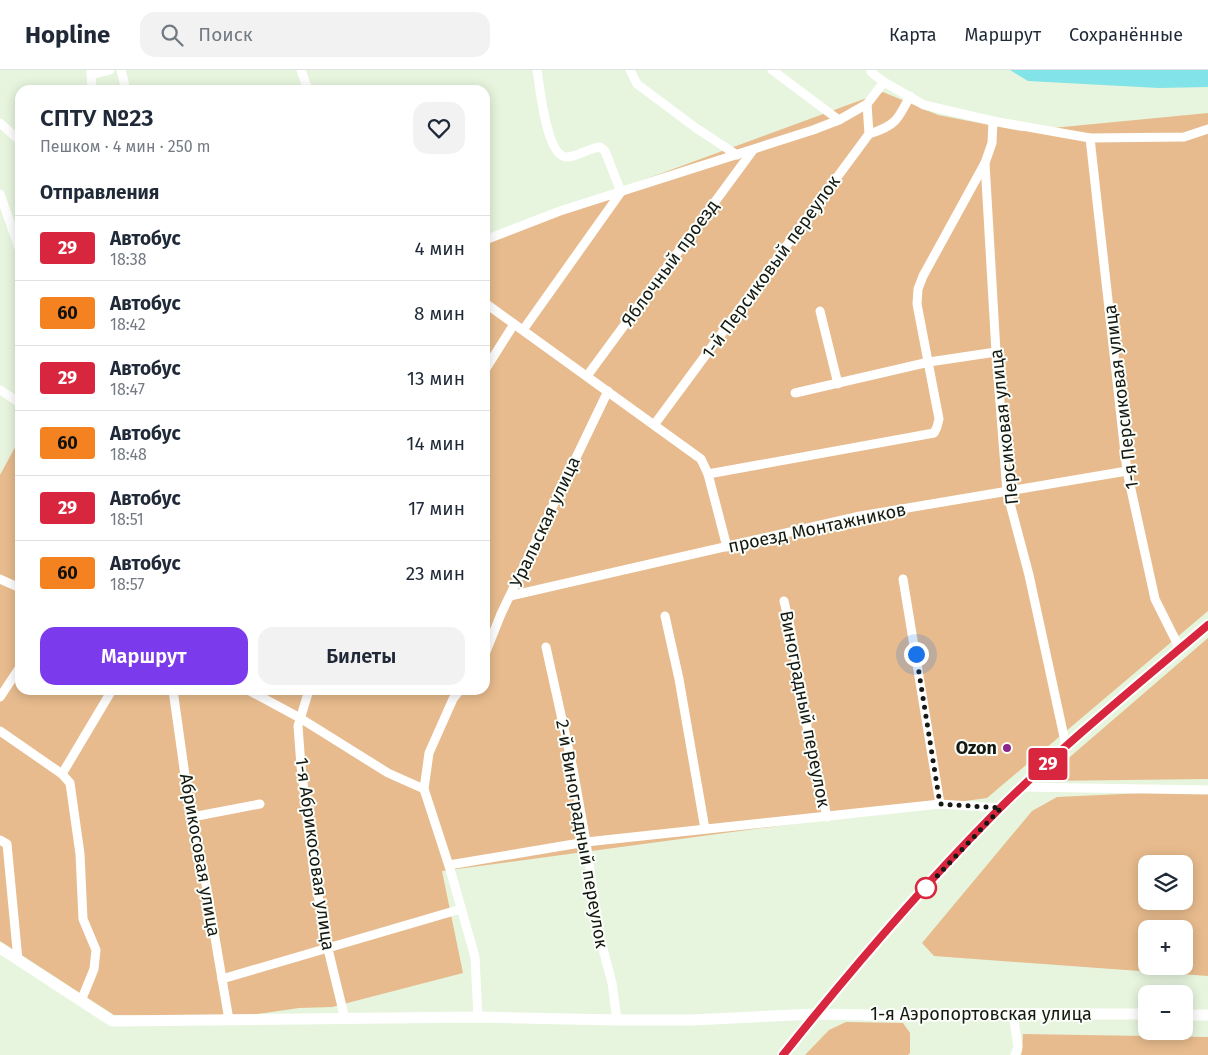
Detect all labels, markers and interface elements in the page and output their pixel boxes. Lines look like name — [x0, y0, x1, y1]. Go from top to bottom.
search box — [140, 12, 490, 57]
text: Hopline — [25, 21, 110, 49]
icon: search — [158, 21, 186, 49]
text: Поиск — [198, 23, 253, 46]
text: Карта — [889, 24, 937, 46]
text: Маршрут — [965, 24, 1041, 46]
text: Сохранённые — [1069, 24, 1183, 46]
button: heart — [413, 102, 465, 154]
text: СПТУ №23 — [40, 104, 154, 132]
text: Пешком · 4 мин · 250 m — [40, 137, 211, 156]
street label: 1-й Персиковый переулок — [697, 171, 845, 363]
text: Отправления — [40, 181, 159, 204]
street label: Яблочный проезд — [617, 195, 723, 331]
text: Автобус — [110, 227, 181, 250]
text: 29 — [58, 237, 77, 259]
text: 4 мин — [414, 237, 465, 260]
text: 18:38 — [110, 250, 147, 269]
text: Автобус — [110, 292, 181, 315]
text: 60 — [57, 302, 78, 324]
text: 8 мин — [414, 302, 465, 325]
street label: 1-я Персиковая улица — [1099, 303, 1143, 491]
text: 18:42 — [110, 315, 146, 334]
street label: Персиковая улица — [985, 348, 1023, 506]
text: Автобус — [110, 357, 181, 380]
text: 29 — [58, 367, 77, 389]
text: 13 мин — [407, 367, 465, 390]
text: 18:47 — [110, 380, 145, 399]
text: Автобус — [110, 422, 181, 445]
text: 60 — [57, 432, 78, 454]
text: 14 мин — [406, 432, 465, 455]
text: 18:48 — [110, 445, 147, 464]
street label: Уральская улица — [505, 453, 585, 591]
text: Автобус — [110, 487, 181, 510]
text: 29 — [58, 497, 77, 519]
text: 17 мин — [408, 497, 465, 520]
street label: проезд Монтажников — [726, 498, 908, 558]
text: 18:51 — [110, 510, 144, 529]
text: Автобус — [110, 552, 181, 575]
text: 60 — [57, 562, 78, 584]
text: 23 мин — [406, 562, 465, 585]
text: 18:57 — [110, 575, 144, 594]
street label: Виноградный переулок — [775, 609, 835, 810]
button: Маршрут — [40, 627, 248, 685]
button: Билеты — [258, 627, 465, 685]
your location — [904, 642, 929, 667]
street label: 2-й Виноградный переулок — [551, 718, 613, 951]
place label: Ozon — [956, 737, 997, 759]
marker: Ozon — [1001, 742, 1013, 754]
line badge: 29 — [1026, 748, 1070, 780]
text: 29 — [1038, 753, 1058, 775]
street label: 1-я Абрикосовая улица — [291, 756, 339, 952]
street label: Абрикосовая улица — [175, 772, 225, 938]
map controls — [1138, 855, 1193, 1040]
button: layers — [1138, 855, 1193, 910]
unlabelled marker — [915, 877, 937, 899]
button: + — [1138, 920, 1193, 975]
button: − — [1138, 985, 1193, 1040]
street label: 1-я Аэропортовская улица — [870, 1003, 1092, 1025]

